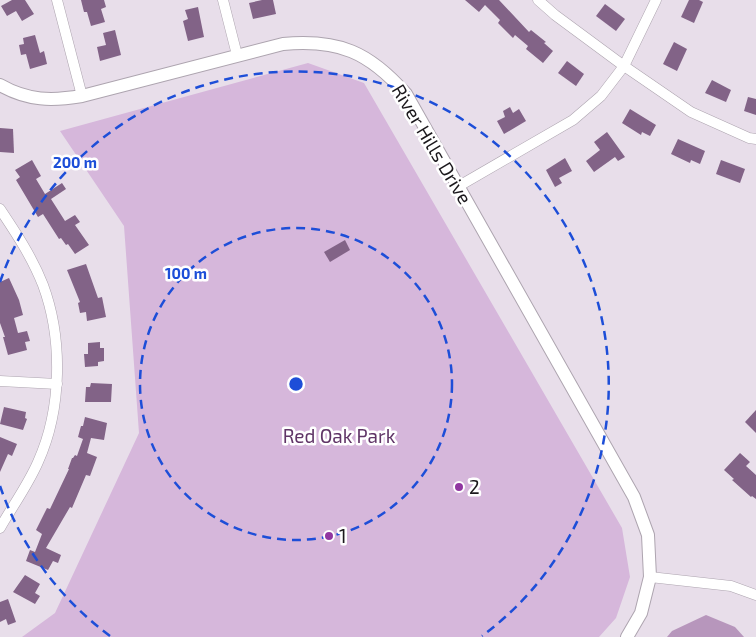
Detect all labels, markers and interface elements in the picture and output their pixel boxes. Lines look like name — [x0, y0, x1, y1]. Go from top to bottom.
street label: River Hills Drive — [388, 80, 477, 208]
text: 200 m — [53, 153, 97, 171]
text: 100 m — [165, 264, 207, 282]
centre of rings — [287, 375, 305, 393]
park label: Red Oak Park — [283, 424, 396, 447]
place label: 2 — [469, 475, 480, 498]
marker: 2 — [453, 481, 465, 493]
place label: 1 — [339, 524, 347, 547]
marker: 1 — [323, 530, 335, 542]

